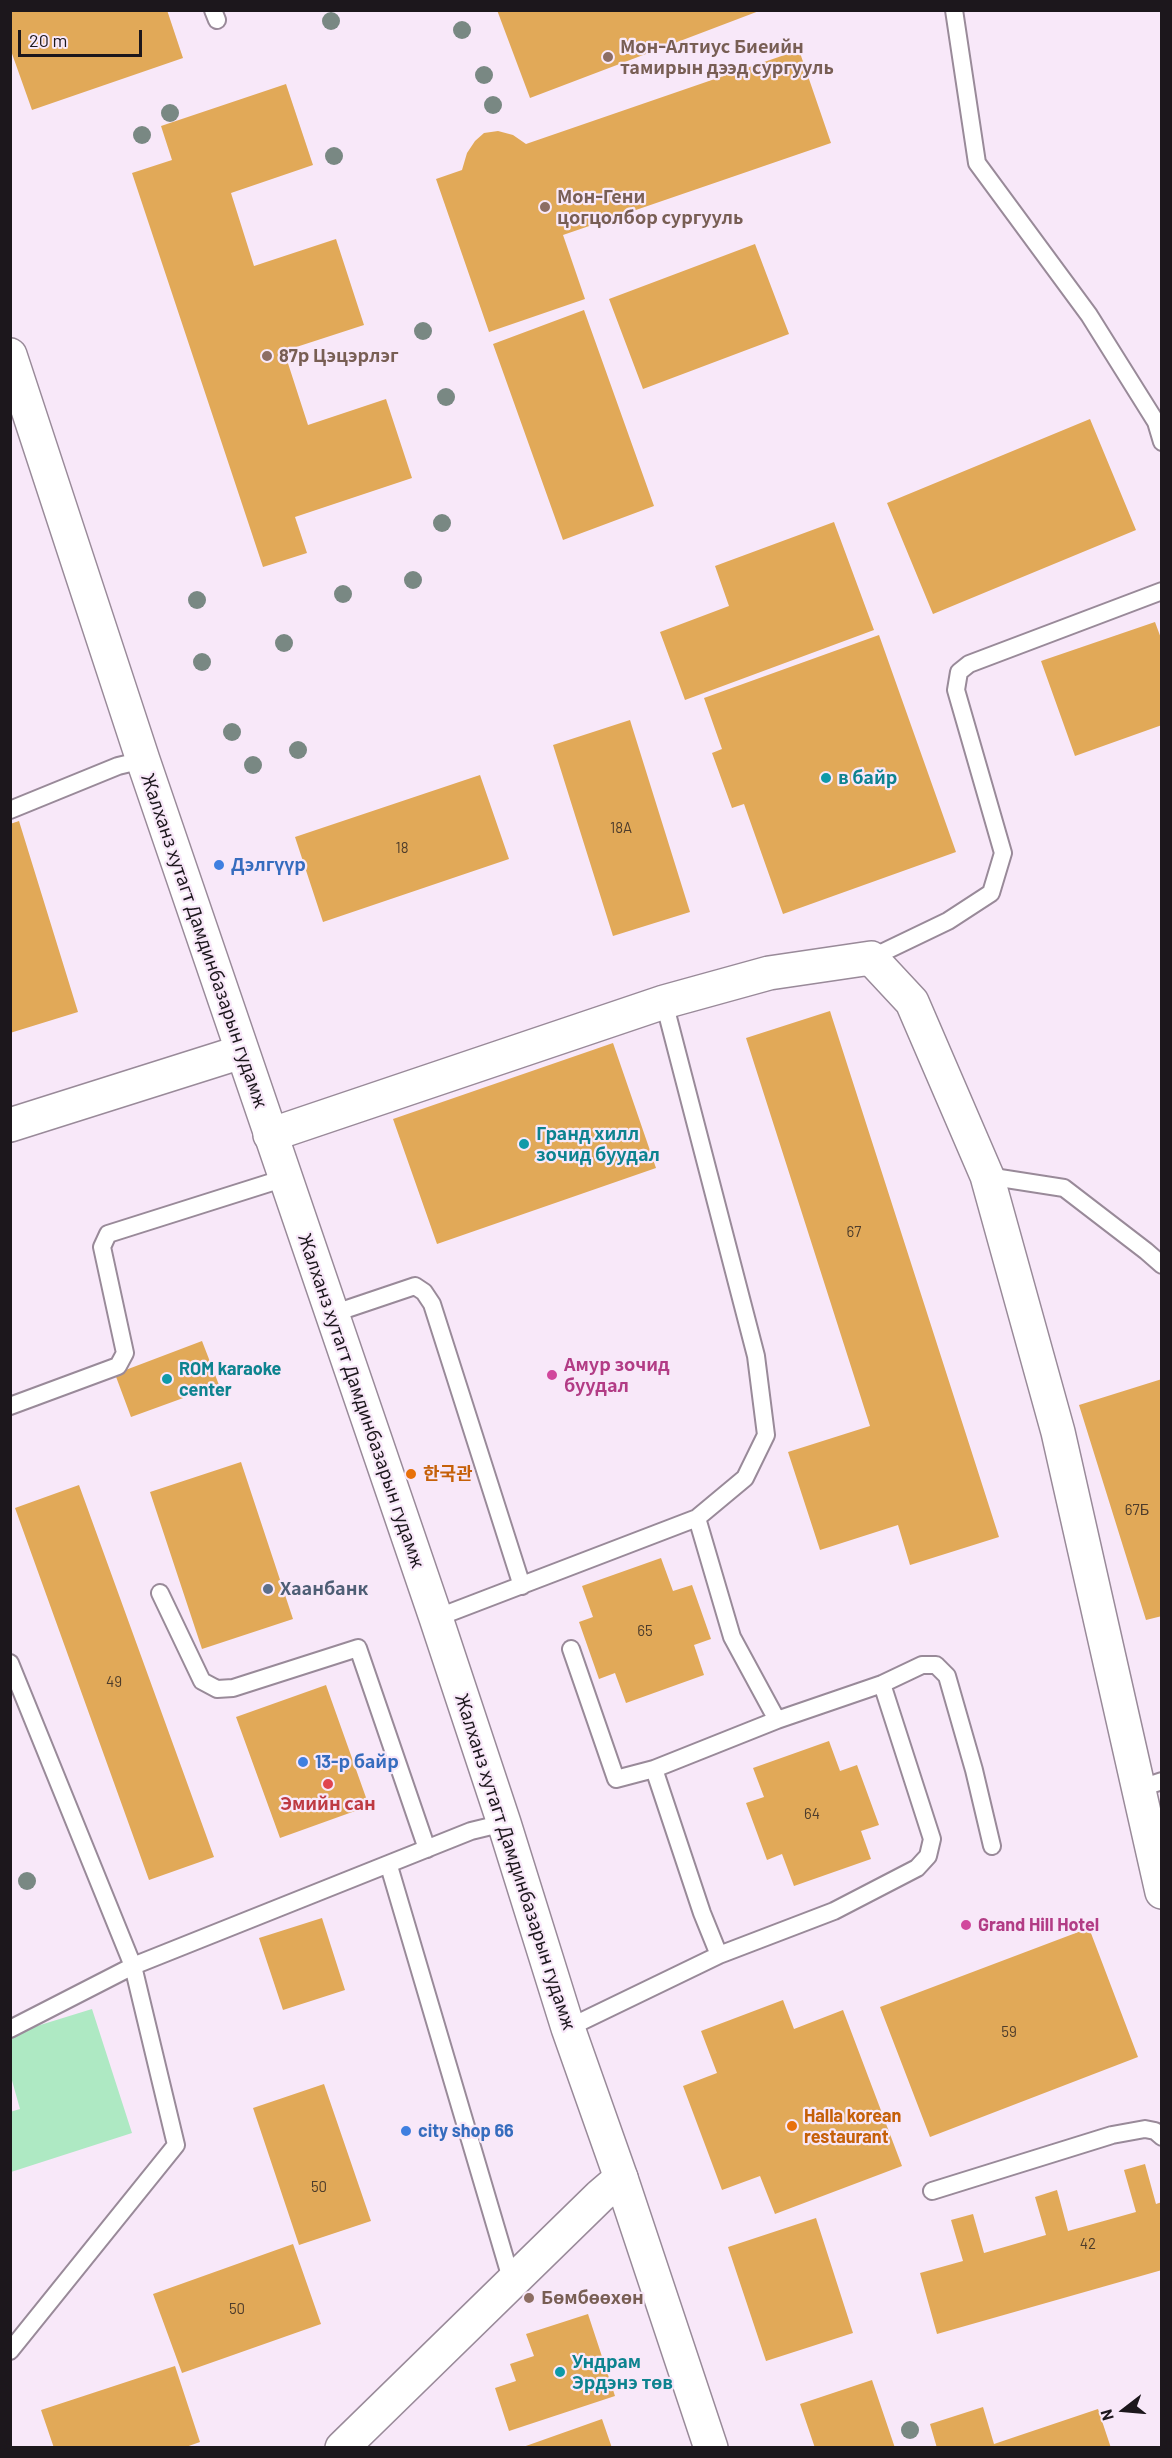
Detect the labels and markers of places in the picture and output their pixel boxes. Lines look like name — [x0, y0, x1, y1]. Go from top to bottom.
place label: Мон-Алтиус Биеийн тамирын дээд сургууль — [620, 36, 834, 78]
marker: Мон-Алтиус Биеийн тамирын дээд сургууль — [601, 50, 615, 64]
place label: Мон-Гени цогцолбор сургууль — [557, 186, 743, 228]
marker: Мон-Гени цогцолбор сургууль — [538, 200, 552, 214]
place label: 87р Цэцэрлэг — [279, 345, 399, 367]
marker: 87р Цэцэрлэг — [260, 349, 274, 363]
place label: в байр — [838, 767, 897, 789]
marker: в байр — [819, 771, 833, 785]
place label: Дэлгүүр — [231, 854, 306, 876]
marker: Дэлгүүр — [212, 858, 226, 872]
place label: Гранд хилл зочид буудал — [536, 1123, 660, 1166]
marker: Гранд хилл зочид буудал — [517, 1137, 531, 1151]
place label: Амур зочид буудал — [564, 1354, 670, 1396]
place label: ROM karaoke center — [179, 1358, 281, 1400]
marker: Амур зочид буудал — [545, 1368, 559, 1382]
marker: ROM karaoke center — [160, 1372, 174, 1386]
place label: 한국관 — [423, 1463, 473, 1485]
marker: 한국관 — [404, 1467, 418, 1481]
place label: Хаанбанк — [280, 1578, 368, 1600]
marker: Хаанбанк — [261, 1582, 275, 1596]
place label: 13-р байр — [315, 1751, 399, 1773]
marker: 13-р байр — [296, 1755, 310, 1769]
marker: Эмийн сан — [321, 1777, 335, 1791]
place label: Эмийн сан — [280, 1793, 376, 1815]
place label: Grand Hill Hotel — [978, 1914, 1099, 1936]
marker: Grand Hill Hotel — [959, 1918, 973, 1932]
place label: Halla korean restaurant — [804, 2105, 901, 2148]
marker: Halla korean restaurant — [785, 2119, 799, 2133]
place label: city shop 66 — [418, 2120, 514, 2142]
marker: city shop 66 — [399, 2124, 413, 2138]
place label: Бөмбөөхөн — [541, 2287, 644, 2309]
marker: Бөмбөөхөн — [522, 2291, 536, 2305]
place label: Ундрам Эрдэнэ төв — [572, 2351, 673, 2394]
marker: Ундрам Эрдэнэ төв — [553, 2365, 567, 2379]

